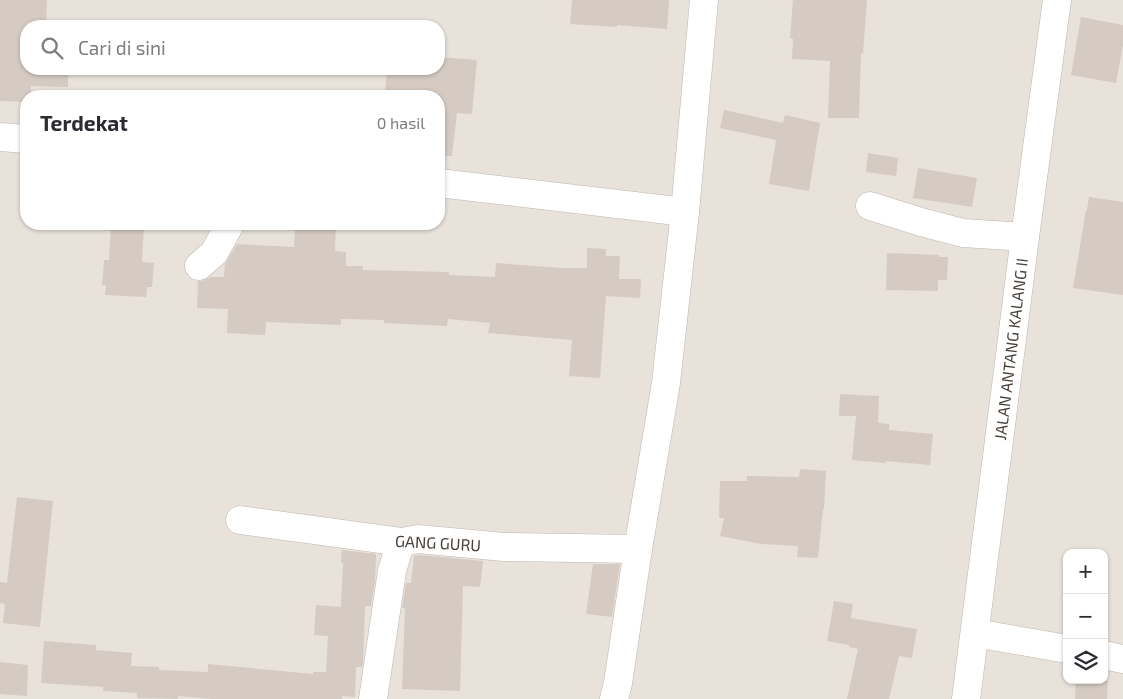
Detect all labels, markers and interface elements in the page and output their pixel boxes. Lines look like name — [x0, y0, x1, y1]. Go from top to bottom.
search box — [20, 20, 445, 75]
icon: search — [38, 34, 66, 62]
text: Cari di sini — [78, 36, 166, 59]
text: Terdekat — [40, 110, 128, 135]
text: 0 hasil — [377, 113, 425, 132]
street label: JALAN ANTANG KALANG II — [990, 257, 1031, 441]
street label: GANG GURU — [395, 531, 482, 554]
map controls — [1063, 549, 1108, 684]
button: + — [1063, 549, 1108, 594]
button: − — [1063, 594, 1108, 639]
button: layers — [1063, 639, 1108, 684]

